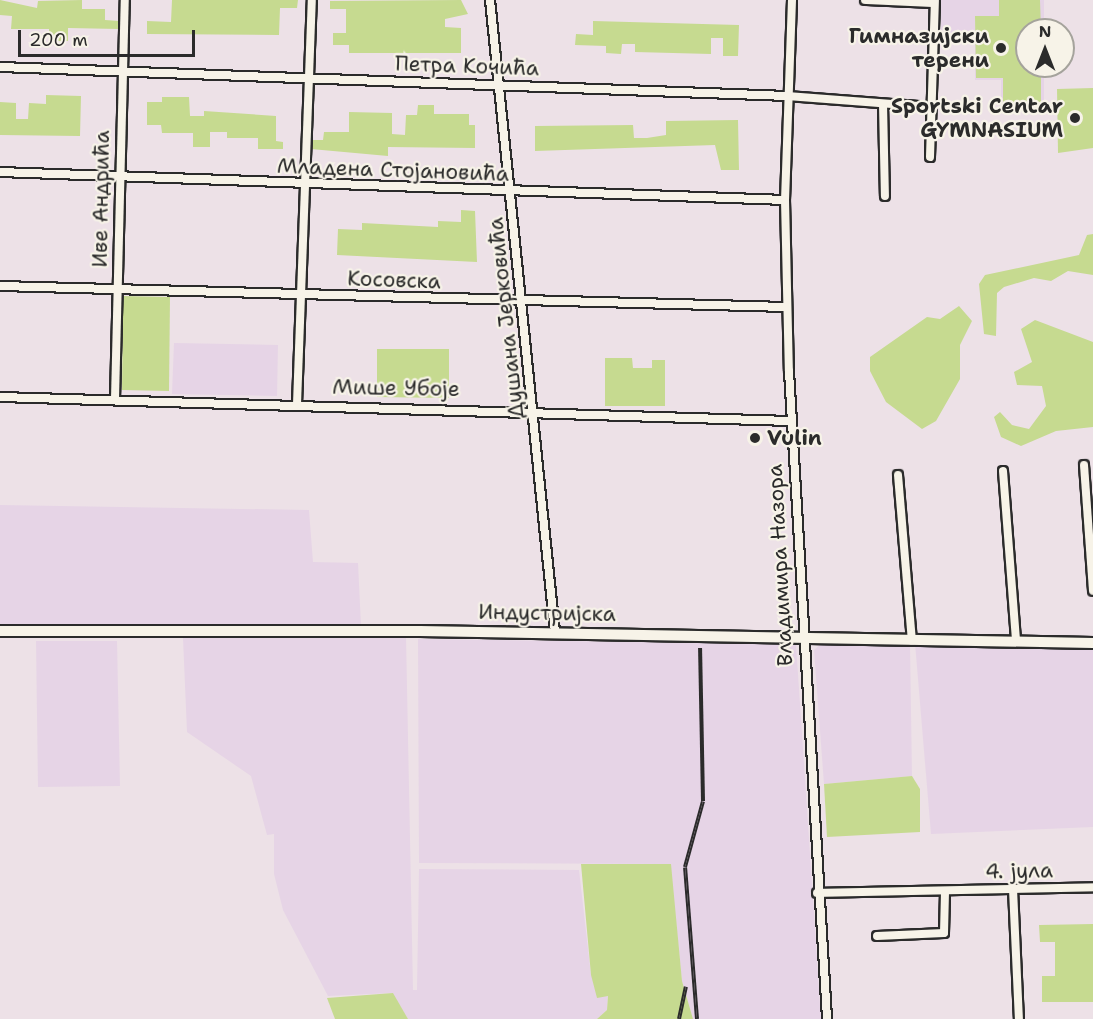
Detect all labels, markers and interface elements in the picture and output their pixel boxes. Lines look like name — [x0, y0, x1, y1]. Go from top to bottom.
scale bar — [21, 18, 198, 56]
north arrow — [1015, 18, 1075, 78]
text: N — [1039, 21, 1051, 42]
place label: Гимназијски терени — [849, 23, 989, 73]
text: 200 m — [29, 28, 88, 52]
marker: Гимназијски терени — [994, 41, 1008, 55]
street label: Петра Кочића — [395, 51, 539, 81]
place label: Sportski Centar GYMNASIUM — [891, 93, 1063, 143]
marker: Sportski Centar GYMNASIUM — [1068, 111, 1082, 125]
street label: Иве Андрића — [87, 130, 115, 268]
street label: Младена Стојановића — [277, 153, 509, 187]
street label: Душана Јерковића — [483, 216, 529, 420]
street label: Косовска — [347, 266, 441, 294]
street label: Мише Убоје — [332, 374, 460, 402]
place label: Vulin — [767, 425, 822, 451]
marker: Vulin — [748, 431, 762, 445]
street label: Владимира Назора — [762, 463, 798, 667]
street label: Индустријска — [478, 599, 616, 627]
street label: 4. јула — [985, 858, 1053, 884]

